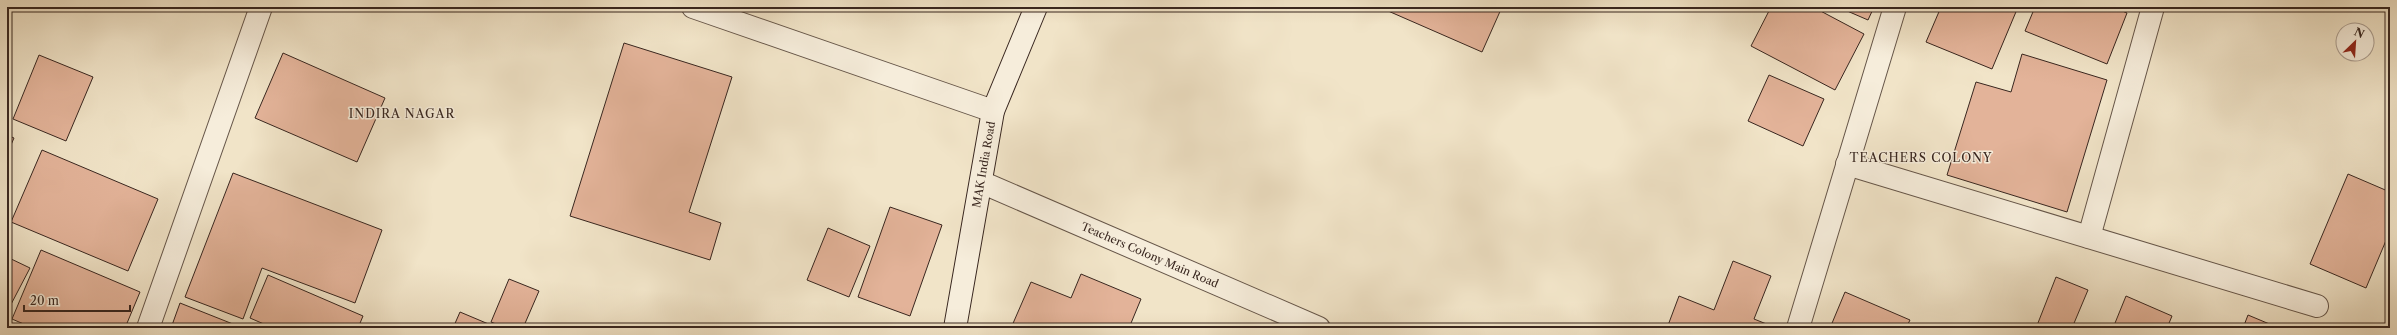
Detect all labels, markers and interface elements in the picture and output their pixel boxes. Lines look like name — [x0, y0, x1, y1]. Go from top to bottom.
north arrow — [2335, 22, 2375, 62]
text: N — [2352, 25, 2367, 41]
district label: INDIRA NAGAR — [349, 106, 455, 121]
street label: MAK India Road — [969, 120, 998, 209]
district label: TEACHERS COLONY — [1850, 150, 1992, 165]
street label: Teachers Colony Main Road — [1079, 219, 1221, 291]
scale bar — [24, 287, 130, 313]
text: 20 m — [30, 293, 59, 308]

